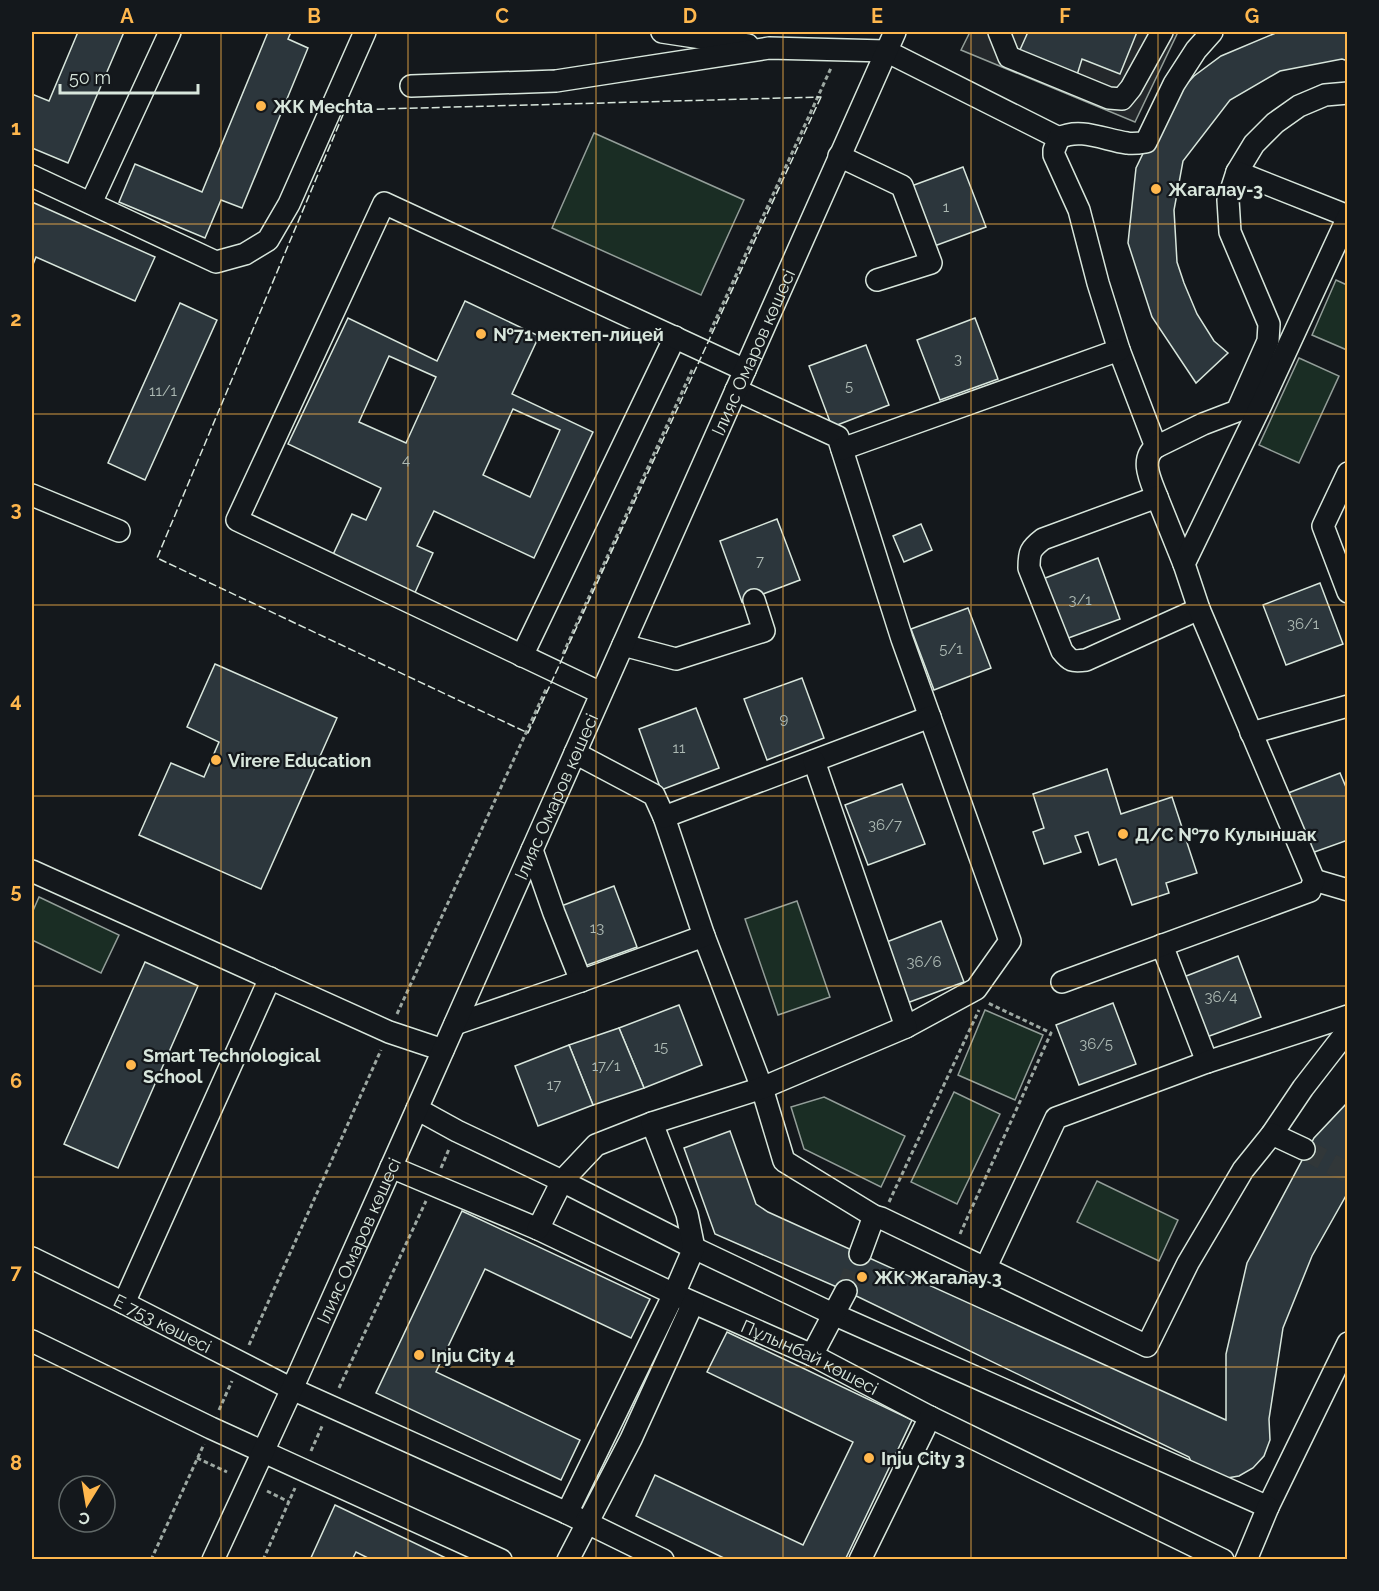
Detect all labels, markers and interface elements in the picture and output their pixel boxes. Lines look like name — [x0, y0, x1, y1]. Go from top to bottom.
text: A — [120, 4, 134, 28]
text: B — [307, 4, 321, 28]
text: C — [495, 4, 509, 28]
text: D — [683, 4, 697, 28]
text: E — [871, 4, 883, 28]
text: F — [1059, 4, 1071, 28]
text: G — [1245, 4, 1259, 28]
scale bar — [60, 57, 198, 95]
text: 50 m — [69, 67, 111, 88]
place label: ЖК Mechta — [273, 96, 373, 117]
marker: ЖК Mechta — [254, 99, 268, 113]
text: 1 — [11, 116, 21, 140]
place label: Жагалау-3 — [1168, 179, 1263, 200]
marker: Жагалау-3 — [1149, 182, 1163, 196]
house number: 1 — [943, 198, 950, 216]
street label: Ілияс Омаров көшесі — [707, 266, 799, 439]
text: 2 — [10, 307, 22, 331]
place label: №71 мектеп-лицей — [493, 324, 664, 345]
marker: №71 мектеп-лицей — [474, 327, 488, 341]
house number: 3 — [954, 350, 962, 368]
house number: 5 — [845, 377, 853, 395]
house number: 11/1 — [149, 382, 178, 400]
house number: 4 — [402, 451, 410, 469]
text: 3 — [10, 497, 22, 521]
house number: 7 — [756, 552, 764, 570]
house number: 3/1 — [1068, 591, 1092, 609]
house number: 36/1 — [1287, 615, 1320, 633]
house number: 5/1 — [939, 640, 963, 658]
text: 4 — [10, 688, 22, 712]
street label: Ілияс Омаров көшесі — [510, 710, 602, 883]
house number: 9 — [780, 710, 789, 728]
house number: 11 — [673, 739, 686, 757]
place label: Virere Education — [228, 750, 371, 771]
marker: Virere Education — [209, 753, 223, 767]
house number: 36/7 — [868, 816, 902, 834]
place label: Д/С №70 Кулыншак — [1135, 824, 1317, 845]
marker: Д/С №70 Кулыншак — [1116, 827, 1130, 841]
text: 5 — [10, 879, 22, 903]
house number: 13 — [590, 919, 604, 937]
house number: 36/6 — [907, 953, 941, 971]
house number: 36/4 — [1205, 988, 1237, 1006]
house number: 36/5 — [1079, 1035, 1113, 1053]
house number: 15 — [654, 1038, 668, 1056]
place label: Smart Technological School — [143, 1045, 321, 1087]
house number: 17/1 — [592, 1057, 621, 1075]
marker: Smart Technological School — [124, 1058, 138, 1072]
text: 6 — [10, 1069, 22, 1093]
house number: 17 — [547, 1076, 561, 1094]
street label: Ілияс Омаров көшесі — [312, 1154, 404, 1327]
text: 7 — [10, 1260, 22, 1284]
place label: ЖК Жагалау 3 — [874, 1267, 1002, 1288]
marker: ЖК Жагалау 3 — [855, 1270, 869, 1284]
street label: Е 753 көшесі — [110, 1289, 215, 1357]
street label: Пұлынбай көшесі — [738, 1315, 882, 1399]
place label: Inju City 4 — [431, 1345, 515, 1366]
marker: Inju City 4 — [412, 1348, 426, 1362]
place label: Inju City 3 — [881, 1448, 965, 1469]
text: 8 — [10, 1451, 22, 1475]
marker: Inju City 3 — [862, 1451, 876, 1465]
north arrow — [57, 1474, 117, 1534]
text: С — [77, 1508, 91, 1529]

